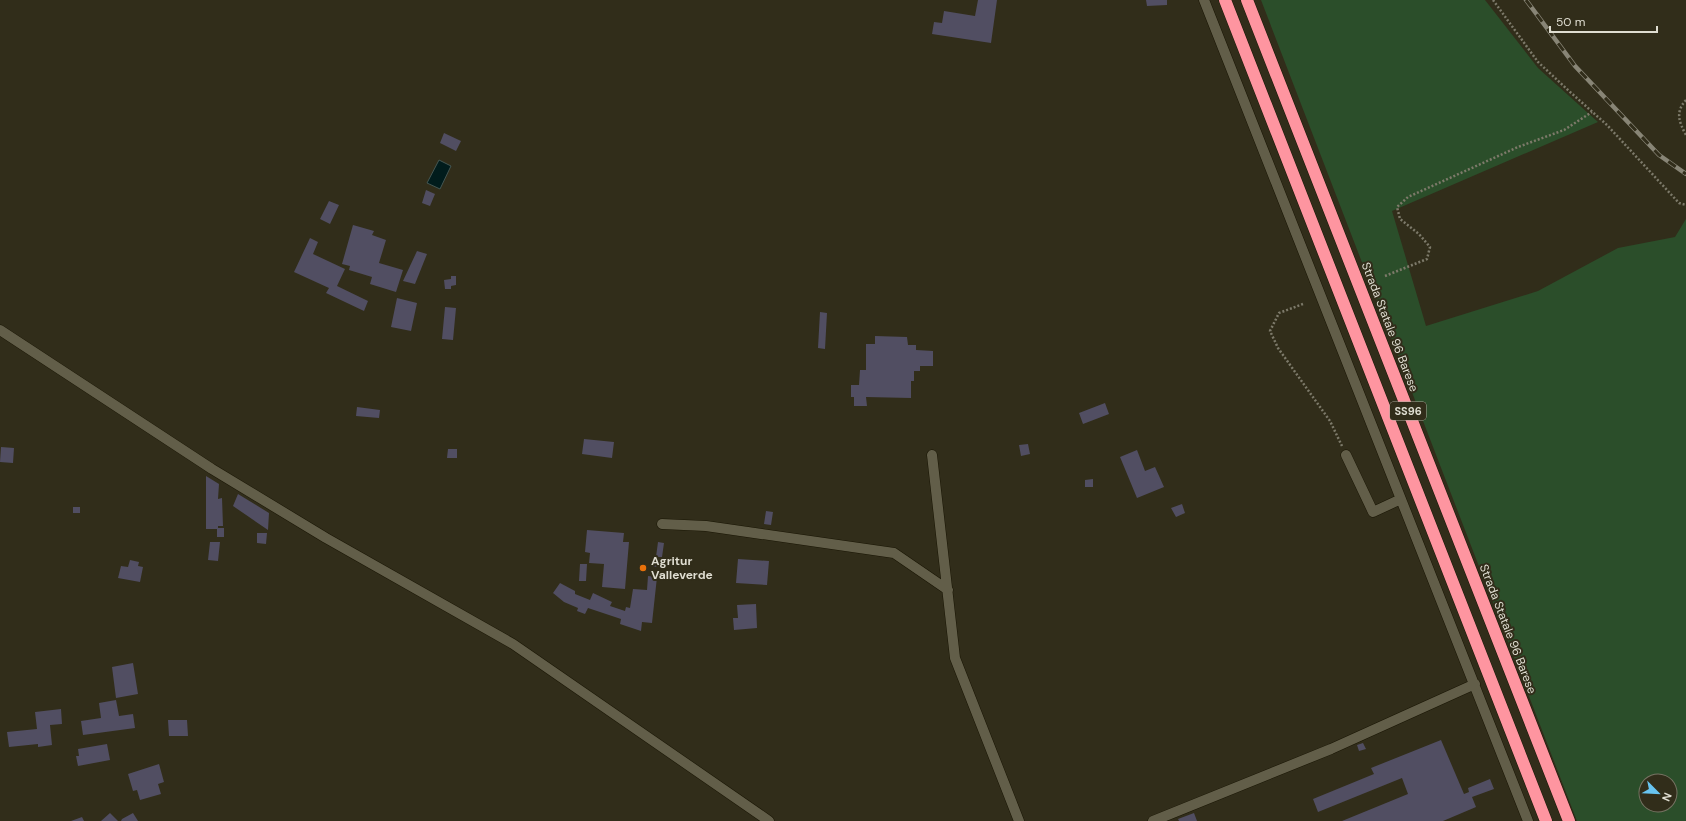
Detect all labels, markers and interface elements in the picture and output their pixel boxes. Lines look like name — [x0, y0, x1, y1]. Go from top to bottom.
scale bar — [1550, 8, 1657, 34]
text: 50 m — [1556, 14, 1585, 30]
street label: Strada Statale 96 Barese — [1358, 260, 1422, 394]
road number: SS96 — [1390, 402, 1426, 420]
place label: Agritur Valleverde — [651, 553, 713, 583]
street label: Strada Statale 96 Barese — [1476, 562, 1540, 696]
marker: Agritur Valleverde — [638, 563, 648, 573]
north arrow — [1638, 773, 1678, 813]
text: N — [1659, 791, 1675, 804]

